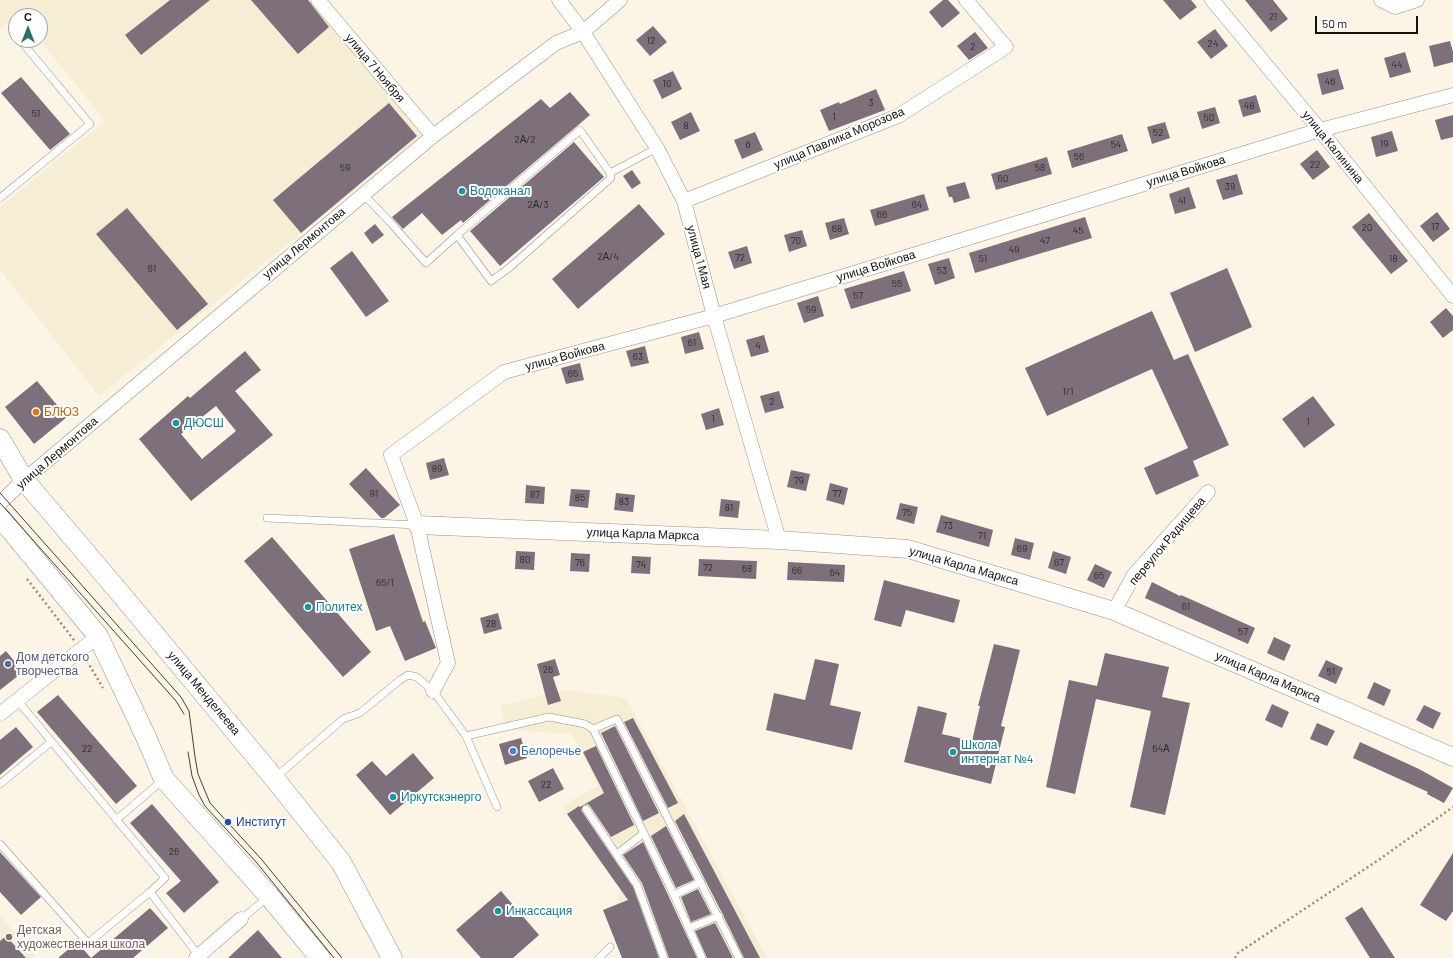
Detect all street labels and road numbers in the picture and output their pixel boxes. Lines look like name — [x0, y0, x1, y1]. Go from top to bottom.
street label: улица 7 Ноября — [342, 31, 408, 105]
street label: улица Павлика Морозова — [772, 104, 906, 172]
street label: улица Калинина — [1299, 108, 1367, 186]
street label: улица Войкова — [1145, 152, 1227, 190]
street label: улица Лермонтова — [260, 204, 348, 282]
street label: улица 1 Мая — [684, 224, 714, 290]
street label: улица Войкова — [835, 247, 917, 285]
street label: улица Войкова — [524, 338, 606, 374]
street label: улица Лермонтова — [13, 414, 101, 492]
street label: переулок Радищева — [1126, 494, 1208, 588]
street label: улица Карла Маркса — [586, 525, 700, 543]
street label: улица Карла Маркса — [908, 544, 1020, 588]
street label: улица Менделеева — [165, 648, 243, 738]
street label: улица Карла Маркса — [1213, 648, 1323, 706]

